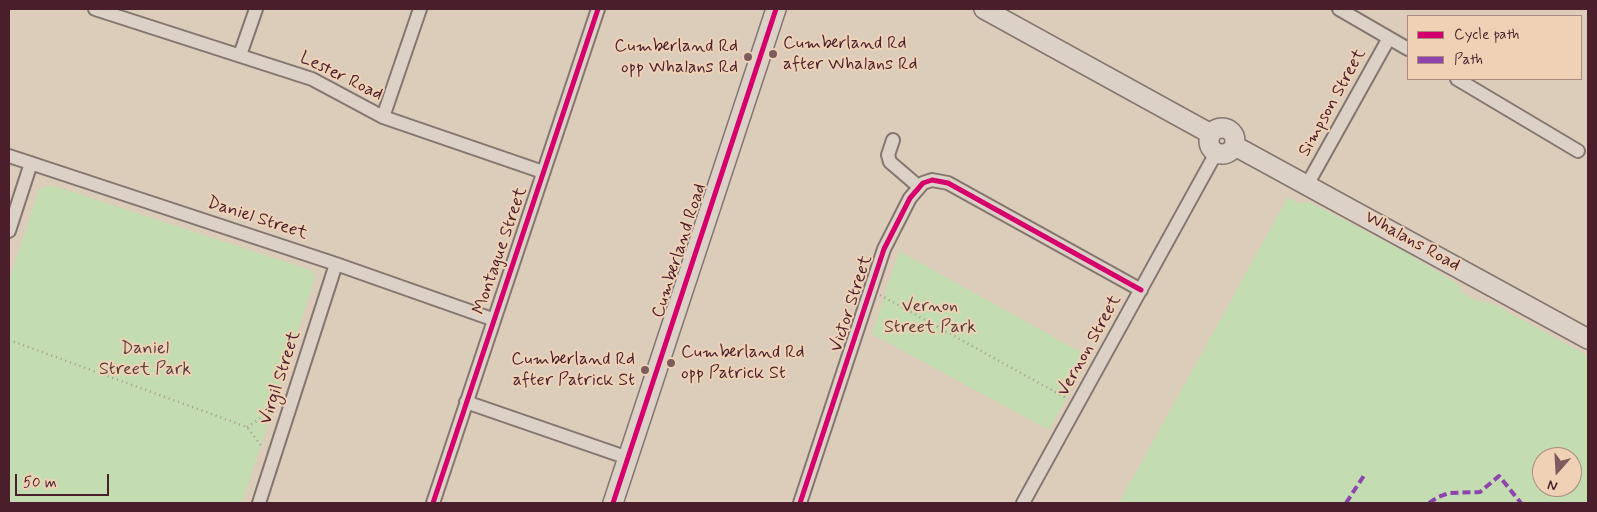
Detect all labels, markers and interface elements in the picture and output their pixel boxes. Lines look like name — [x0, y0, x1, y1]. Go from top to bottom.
legend — [1407, 15, 1582, 80]
text: Cycle path — [1454, 25, 1519, 45]
place label: Cumberland Rd after Whalans Rd — [783, 33, 917, 76]
place label: Cumberland Rd opp Whalans Rd — [614, 36, 738, 78]
street label: Simpson Street — [1294, 45, 1372, 161]
street label: Lester Road — [296, 48, 386, 106]
marker: Cumberland Rd after Whalans Rd — [767, 48, 779, 60]
text: Path — [1454, 50, 1483, 70]
marker: Cumberland Rd opp Whalans Rd — [742, 51, 754, 63]
street label: Cumberland Road — [648, 181, 712, 321]
street label: Montague Street — [469, 184, 533, 318]
street label: Daniel Street — [204, 193, 310, 245]
street label: Whalans Road — [1360, 207, 1464, 277]
street label: Victor Street — [826, 253, 878, 355]
street label: Vernon Street — [1053, 291, 1127, 401]
park label: Vernon Street Park — [884, 296, 976, 338]
street label: Virgil Street — [256, 328, 306, 428]
park label: Daniel Street Park — [99, 338, 191, 380]
place label: Cumberland Rd opp Patrick St — [681, 342, 805, 384]
place label: Cumberland Rd after Patrick St — [511, 349, 635, 392]
marker: Cumberland Rd opp Patrick St — [665, 357, 677, 369]
marker: Cumberland Rd after Patrick St — [639, 364, 651, 376]
north arrow — [1532, 447, 1582, 497]
scale bar — [18, 464, 111, 496]
text: 50 m — [23, 473, 57, 493]
text: N — [1545, 475, 1560, 495]

